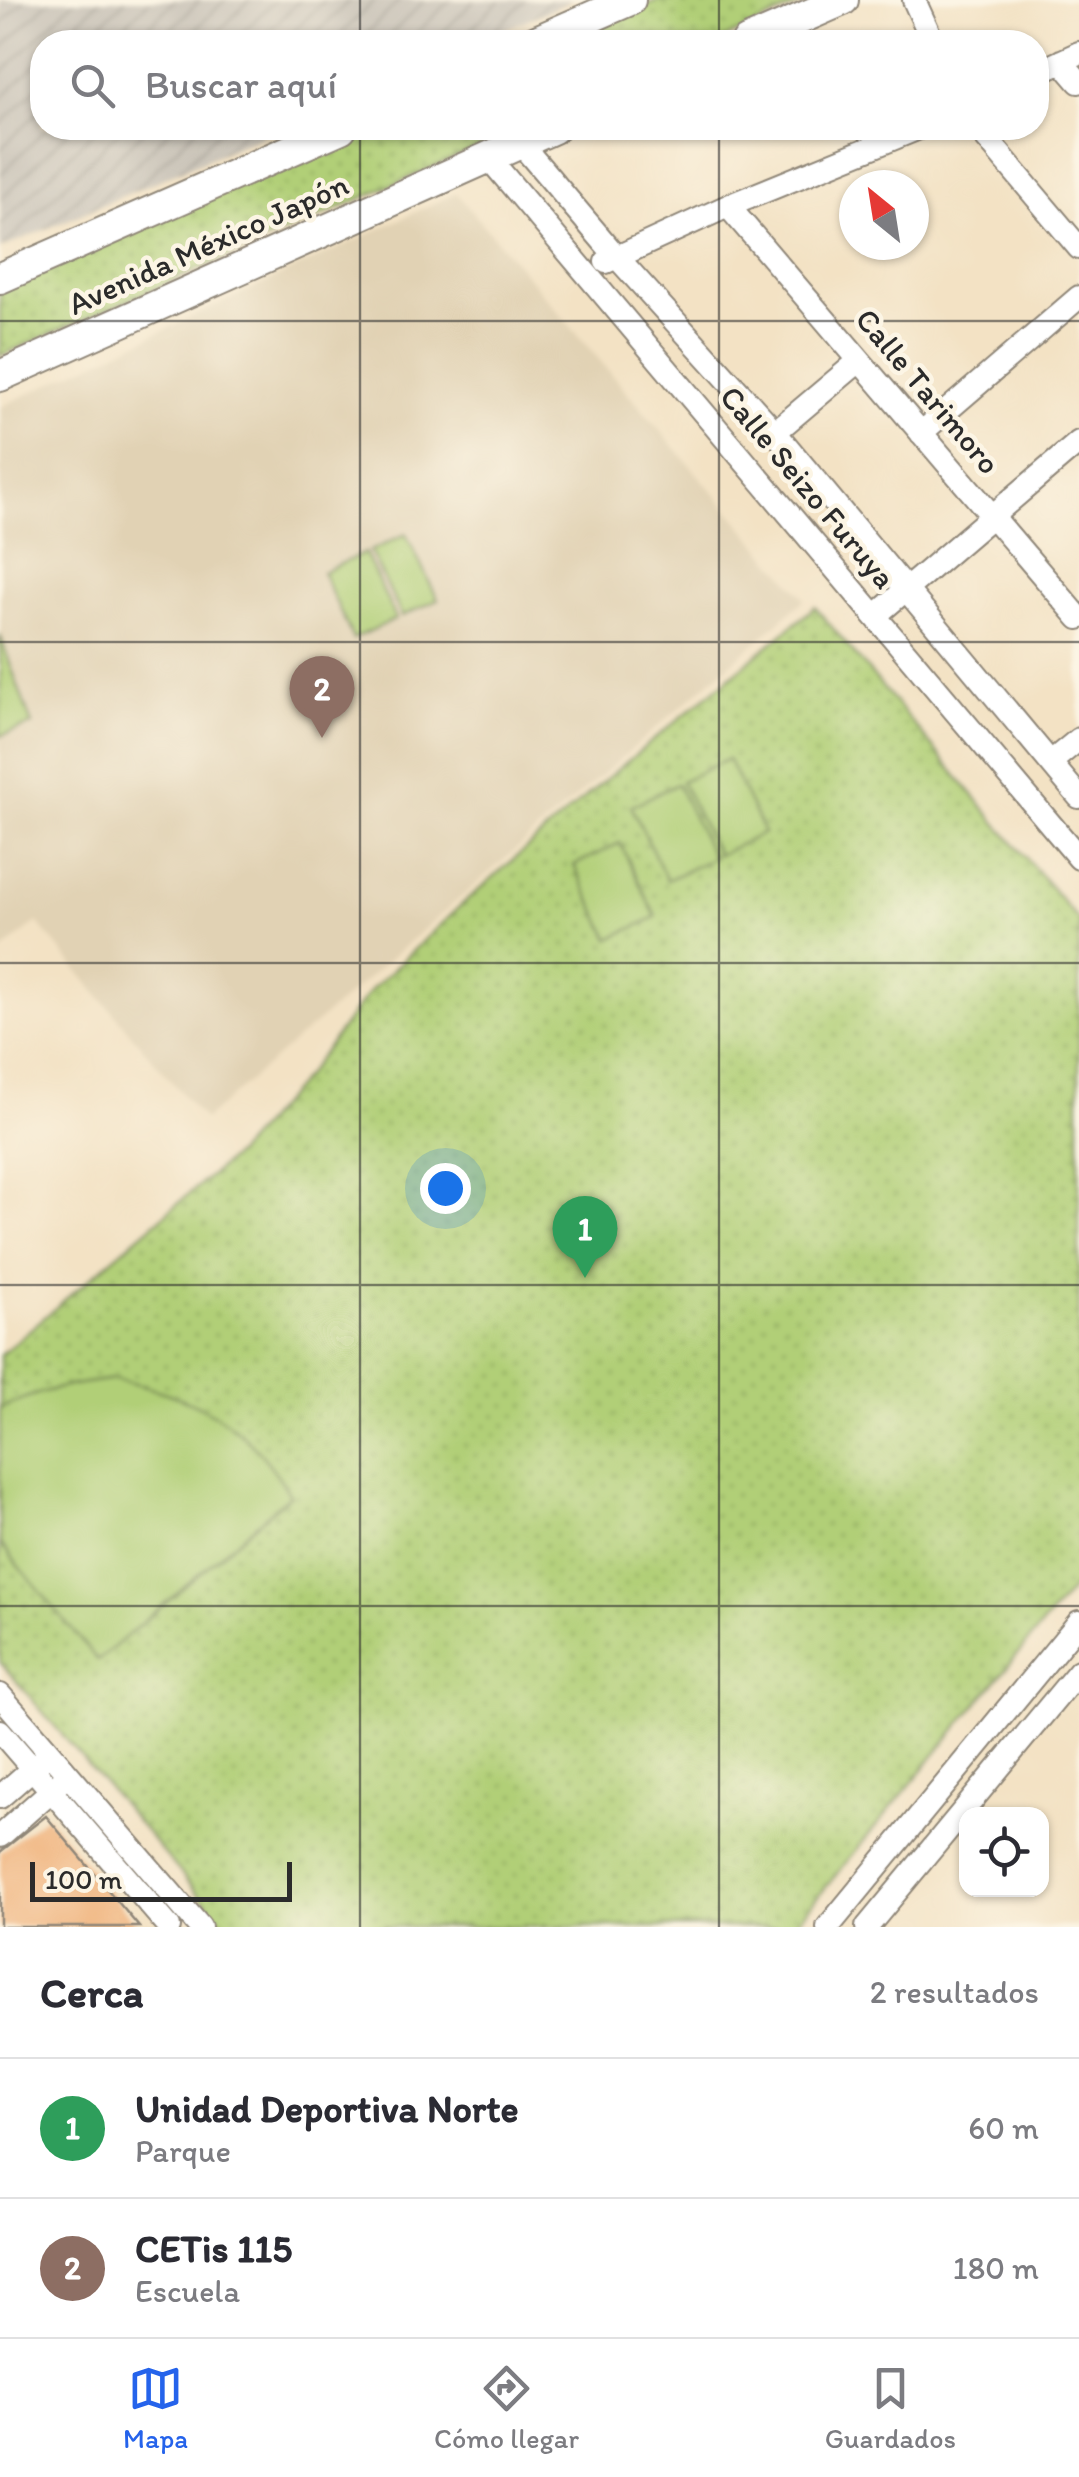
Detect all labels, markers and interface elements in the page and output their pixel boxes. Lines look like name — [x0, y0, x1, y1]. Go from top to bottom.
search box — [30, 30, 1049, 140]
icon: search — [65, 58, 120, 113]
text: Buscar aquí — [145, 62, 337, 108]
street label: Avenida México Japón — [62, 165, 354, 323]
north arrow — [839, 170, 929, 260]
street label: Calle Tarimoro — [848, 300, 1008, 482]
street label: Calle Seizo Furuya — [712, 378, 904, 596]
pin: 2 — [290, 656, 354, 738]
your location — [420, 1163, 471, 1214]
pin: 1 — [552, 1196, 618, 1278]
map controls — [959, 1807, 1049, 1897]
button: locate — [959, 1807, 1049, 1897]
scale bar — [30, 1857, 292, 1902]
text: 100 m — [45, 1862, 122, 1896]
text: Cerca — [40, 1967, 144, 2018]
text: 2 resultados — [870, 1973, 1039, 2011]
text: Unidad Deportiva Norte — [135, 2086, 519, 2132]
text: 1 — [65, 2109, 80, 2147]
text: 60 m — [968, 2109, 1039, 2147]
text: Parque — [135, 2132, 231, 2170]
text: CETis 115 — [135, 2226, 292, 2272]
text: 2 — [64, 2249, 81, 2287]
text: 180 m — [953, 2249, 1039, 2287]
text: Escuela — [135, 2272, 240, 2310]
tab: Mapa — [123, 2361, 188, 2455]
tab: Cómo llegar — [434, 2361, 579, 2455]
tab: Guardados — [825, 2361, 956, 2455]

